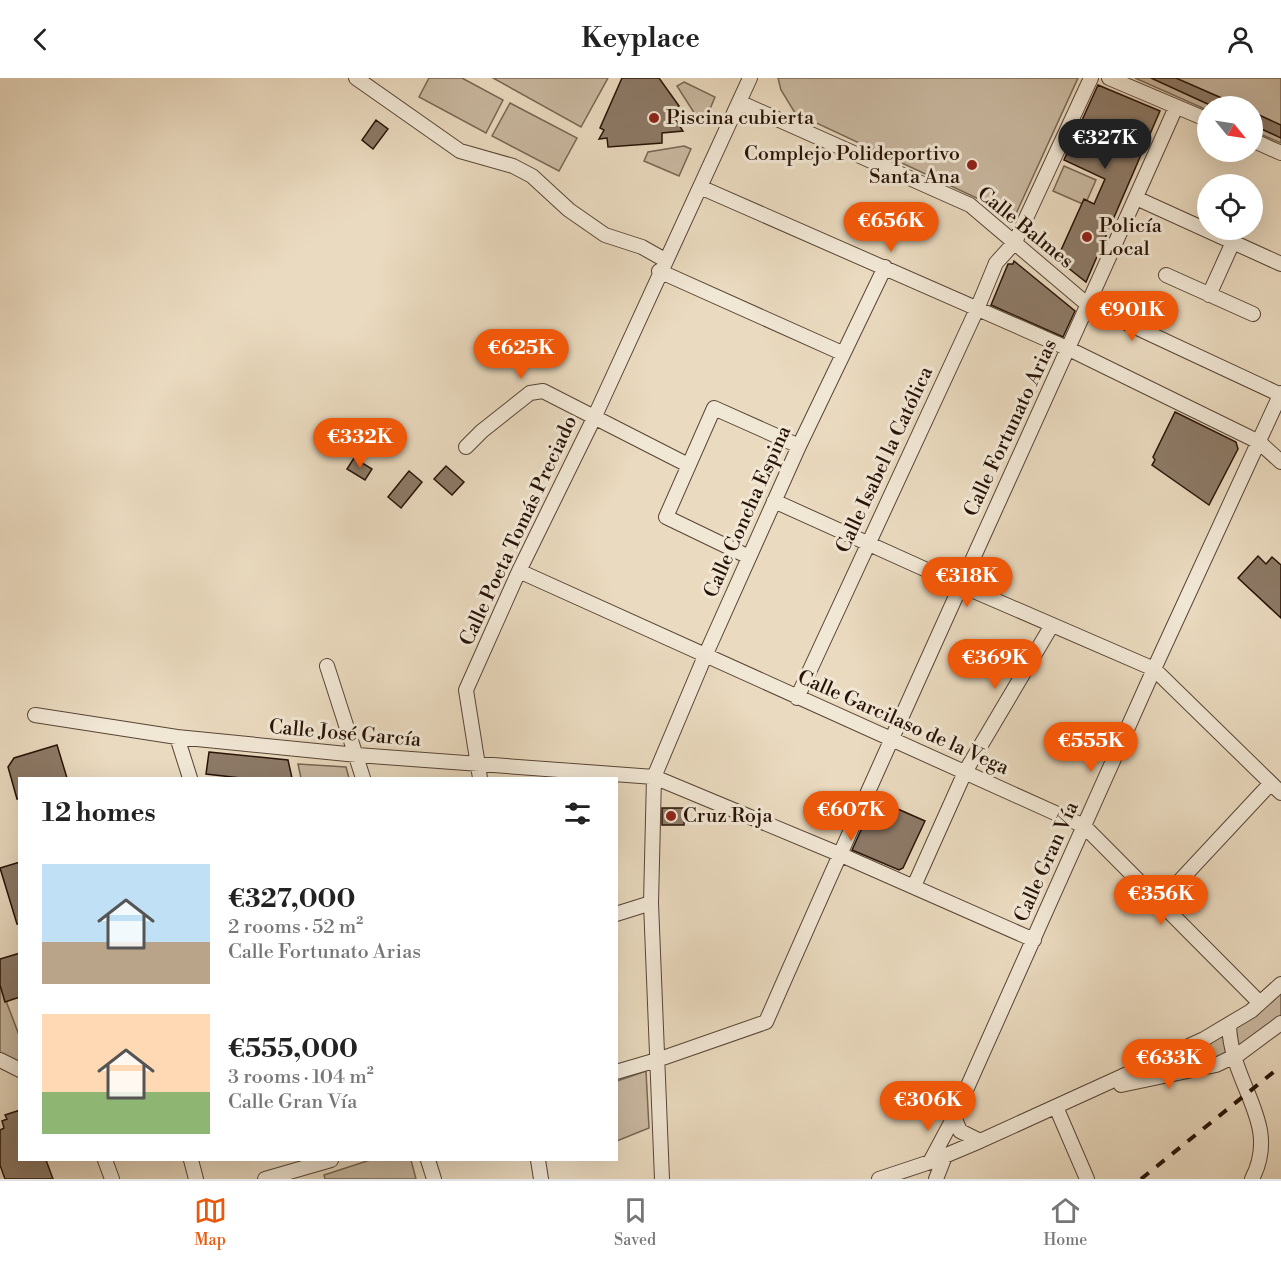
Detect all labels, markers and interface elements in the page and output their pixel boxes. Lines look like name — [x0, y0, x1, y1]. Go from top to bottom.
text: Keyplace — [581, 22, 700, 56]
icon: back — [24, 23, 57, 56]
icon: person — [1224, 23, 1257, 56]
north arrow — [1197, 96, 1263, 162]
map controls — [1197, 96, 1263, 240]
place label: Piscina cubierta — [666, 106, 815, 131]
marker: Piscina cubierta — [647, 111, 661, 125]
pin: €327K — [1063, 119, 1147, 170]
text: €327K — [1072, 126, 1138, 151]
place label: Complejo Polideportivo Santa Ana — [744, 142, 961, 190]
marker: Complejo Polideportivo Santa Ana — [965, 158, 979, 172]
button: locate — [1197, 174, 1263, 240]
street label: Calle Balmes — [972, 182, 1078, 274]
pin: €656K — [849, 202, 933, 253]
text: €656K — [858, 209, 924, 234]
place label: Policía Local — [1099, 214, 1163, 262]
marker: Policía Local — [1080, 230, 1094, 244]
pin: €901K — [1090, 291, 1174, 342]
text: €901K — [1099, 298, 1165, 323]
pin: €625K — [479, 329, 563, 380]
street label: Calle Fortunato Arias — [959, 335, 1063, 521]
text: €625K — [488, 336, 554, 361]
street label: Calle Isabel la Católica — [831, 362, 940, 557]
street label: Calle Poeta Tomás Preciado — [455, 412, 583, 650]
pin: €332K — [318, 418, 402, 469]
street label: Calle Concha Espina — [699, 421, 798, 602]
text: €332K — [327, 425, 393, 450]
pin: €318K — [925, 557, 1009, 608]
text: €318K — [936, 564, 998, 589]
pin: €369K — [953, 639, 1037, 690]
text: €369K — [962, 646, 1028, 671]
street label: Calle Garcilaso de la Vega — [793, 665, 1013, 781]
street label: Calle José García — [268, 715, 423, 753]
pin: €555K — [1049, 722, 1133, 773]
text: €555K — [1058, 729, 1124, 754]
pin: €607K — [809, 791, 893, 842]
text: 12 homes — [42, 797, 156, 829]
icon: filters — [561, 797, 594, 830]
street label: Calle Gran Vía — [1009, 797, 1085, 926]
text: €607K — [817, 798, 885, 823]
place label: Cruz Roja — [683, 804, 774, 829]
marker: Cruz Roja — [664, 809, 678, 823]
pin: €356K — [1119, 875, 1203, 926]
text: €356K — [1128, 882, 1194, 907]
text: €327,000 — [228, 883, 355, 915]
icon: home — [90, 888, 162, 960]
text: 2 rooms · 52 m² — [228, 915, 363, 940]
text: Calle Fortunato Arias — [228, 940, 421, 965]
text: €555,000 — [228, 1033, 358, 1065]
icon: home — [90, 1038, 162, 1110]
pin: €633K — [1127, 1039, 1211, 1090]
text: €633K — [1136, 1046, 1202, 1071]
text: 3 rooms · 104 m² — [228, 1065, 374, 1090]
pin: €306K — [886, 1081, 970, 1132]
text: €306K — [894, 1088, 962, 1113]
text: Calle Gran Vía — [228, 1090, 357, 1115]
tab: Map — [194, 1194, 227, 1250]
tab: Saved — [614, 1194, 656, 1250]
tab: Home — [1043, 1194, 1087, 1250]

